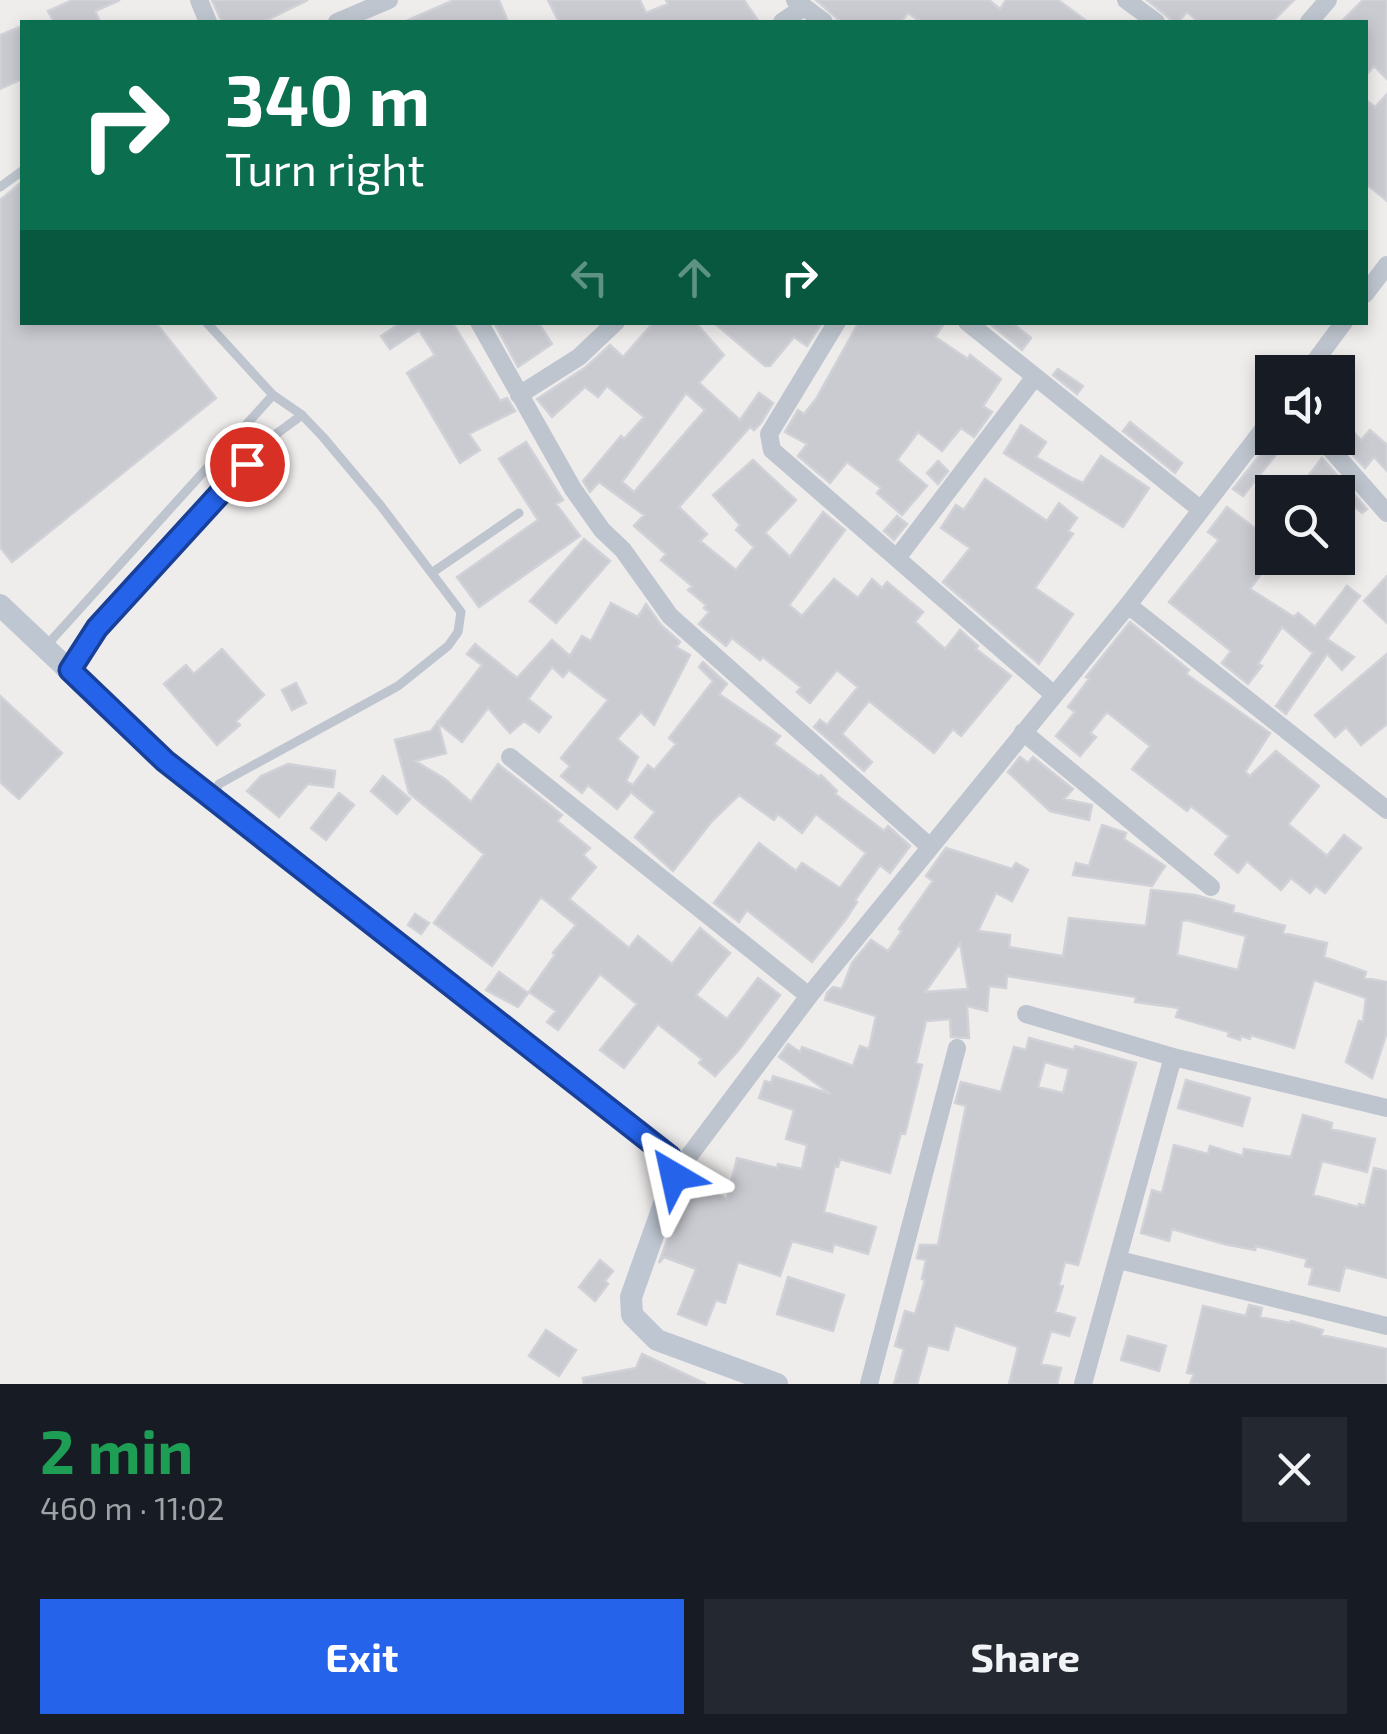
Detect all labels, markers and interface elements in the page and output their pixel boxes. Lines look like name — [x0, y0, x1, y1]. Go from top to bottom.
text: 340 m — [225, 56, 430, 140]
icon: right — [60, 60, 190, 190]
text: Turn right — [225, 141, 425, 195]
icon: left — [562, 250, 617, 305]
icon: ahead — [667, 250, 722, 305]
icon: right — [772, 250, 827, 305]
map controls — [1255, 355, 1355, 575]
button: sound — [1255, 355, 1355, 455]
pin — [205, 422, 290, 507]
icon: arrive — [220, 437, 275, 492]
button: search — [1255, 475, 1355, 575]
position arrow — [622, 1124, 726, 1228]
text: 2 min — [40, 1414, 193, 1486]
button: close — [1242, 1417, 1347, 1522]
text: 460 m · 11:02 — [40, 1488, 225, 1526]
button: Exit — [40, 1599, 684, 1714]
button: Share — [704, 1599, 1347, 1714]

